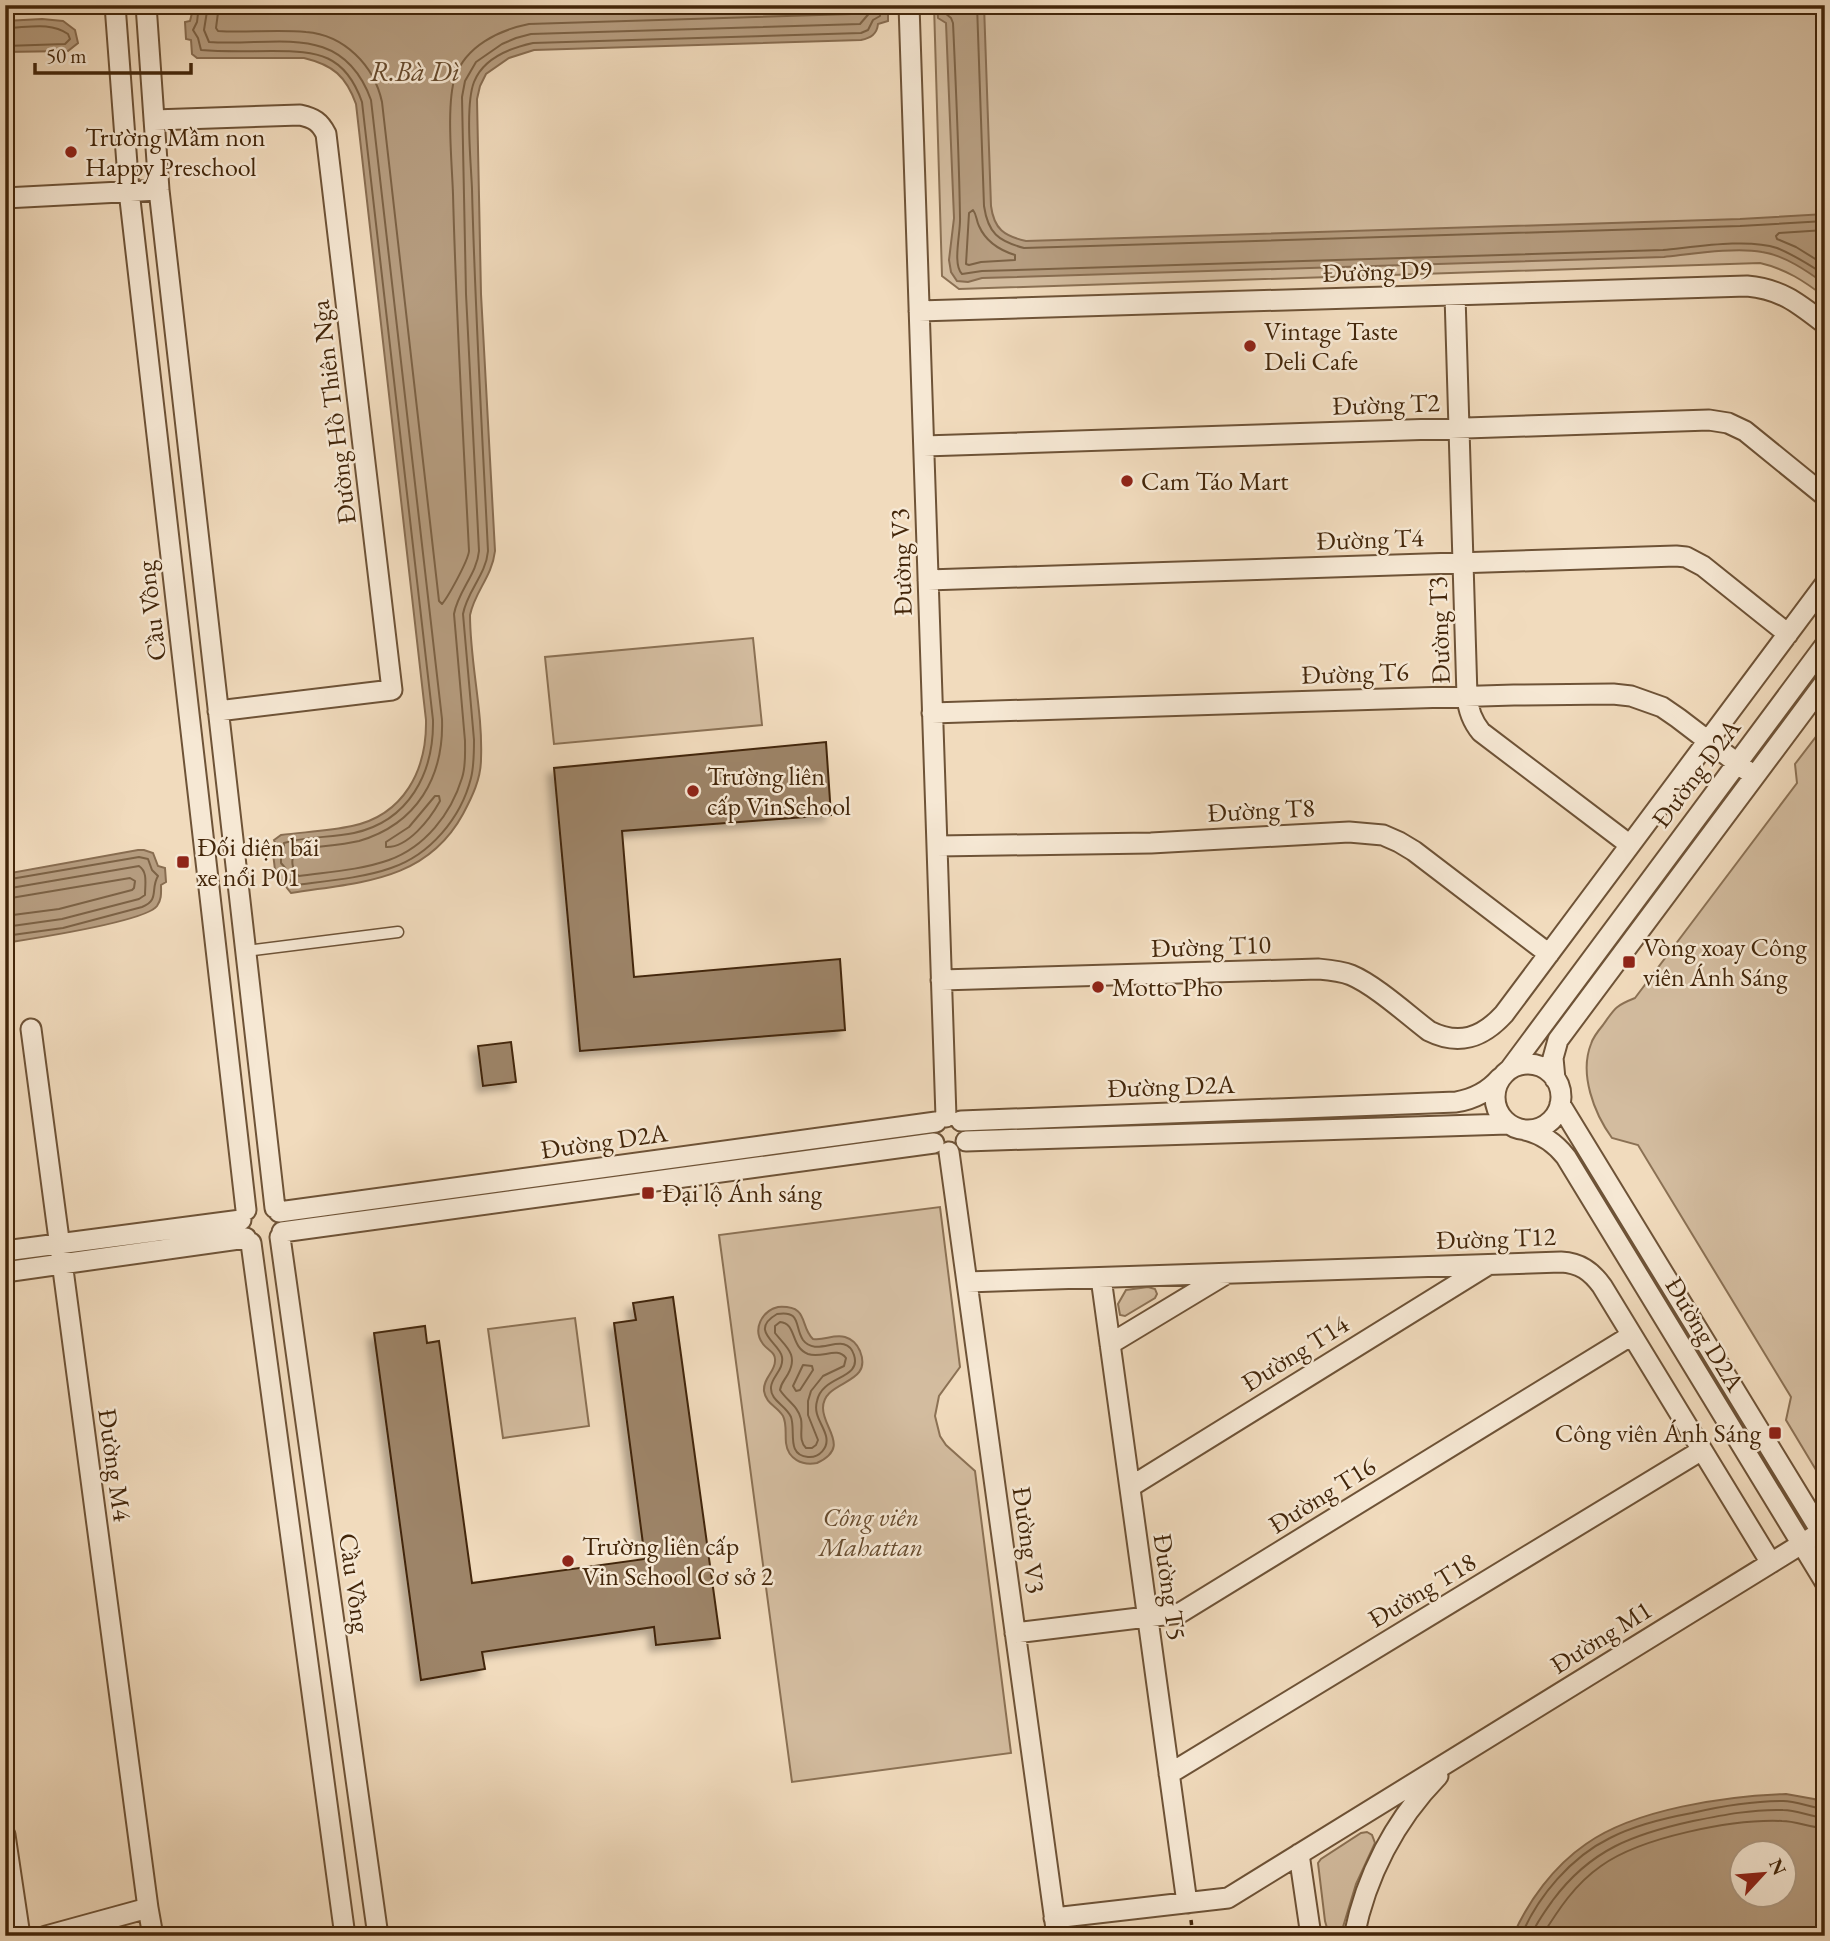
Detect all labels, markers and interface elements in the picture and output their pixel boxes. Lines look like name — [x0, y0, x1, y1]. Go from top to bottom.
scale bar — [35, 32, 191, 76]
text: 50 m — [46, 42, 87, 69]
water label: R.Bà Dì — [370, 53, 460, 89]
place label: Trường Mầm non Happy Preschool — [85, 120, 266, 184]
marker: Trường Mầm non Happy Preschool — [63, 144, 79, 160]
street label: Đường D9 — [1322, 252, 1433, 290]
street label: Đường Hồ Thiên Nga — [302, 298, 364, 526]
place label: Vintage Taste Deli Cafe — [1264, 314, 1398, 378]
marker: Vintage Taste Deli Cafe — [1242, 338, 1258, 354]
street label: Đường T2 — [1332, 385, 1441, 423]
place label: Cam Táo Mart — [1141, 464, 1289, 498]
marker: Cam Táo Mart — [1119, 473, 1135, 489]
street label: Đường V3 — [882, 508, 920, 616]
street label: Đường T4 — [1316, 520, 1425, 558]
street label: Cầu Vồng — [128, 558, 174, 663]
street label: Đường T3 — [1420, 576, 1458, 684]
street label: Đường T6 — [1301, 654, 1409, 692]
street label: Đường D2A — [1644, 711, 1749, 834]
place label: Trường liên cấp VinSchool — [707, 759, 851, 823]
marker: Trường liên cấp VinSchool — [685, 783, 701, 799]
street label: Đường T8 — [1206, 790, 1316, 830]
place label: Đối diện bãi xe nổi P01 — [197, 830, 319, 894]
marker: Đối diện bãi xe nổi P01 — [175, 854, 191, 870]
street label: Đường T10 — [1150, 927, 1272, 965]
place label: Vòng xoay Công viên Ánh Sáng — [1643, 930, 1808, 994]
marker: Vòng xoay Công viên Ánh Sáng — [1621, 954, 1637, 970]
place label: Motto Pho — [1112, 970, 1223, 1004]
marker: Motto Pho — [1090, 979, 1106, 995]
street label: Đường D2A — [1107, 1067, 1236, 1105]
street label: Đường D2A — [538, 1115, 671, 1167]
place label: Đại lộ Ánh sáng — [662, 1176, 823, 1210]
marker: Đại lộ Ánh sáng — [640, 1185, 656, 1201]
street label: Đường T12 — [1435, 1219, 1557, 1257]
street label: Đường D2A — [1658, 1271, 1753, 1398]
street label: Đường T14 — [1235, 1307, 1355, 1399]
street label: Đường M4 — [90, 1406, 140, 1524]
place label: Công viên Ánh Sáng — [1555, 1416, 1762, 1450]
marker: Công viên Ánh Sáng — [1767, 1425, 1783, 1441]
street label: Đường T16 — [1262, 1449, 1382, 1541]
street label: Đường V3 — [1005, 1484, 1053, 1596]
park label: Công viên Mahattan — [817, 1500, 923, 1564]
place label: Trường liên cấp Vin School Cơ sở 2 — [582, 1529, 774, 1593]
street label: Cầu Vồng — [331, 1531, 379, 1636]
street label: Đường T5 — [1146, 1531, 1194, 1643]
street label: Đường T18 — [1362, 1545, 1482, 1635]
marker: Trường liên cấp Vin School Cơ sở 2 — [560, 1553, 576, 1569]
street label: Đường M1 — [1544, 1593, 1658, 1681]
north arrow — [1728, 1840, 1798, 1910]
text: N — [1763, 1854, 1793, 1880]

